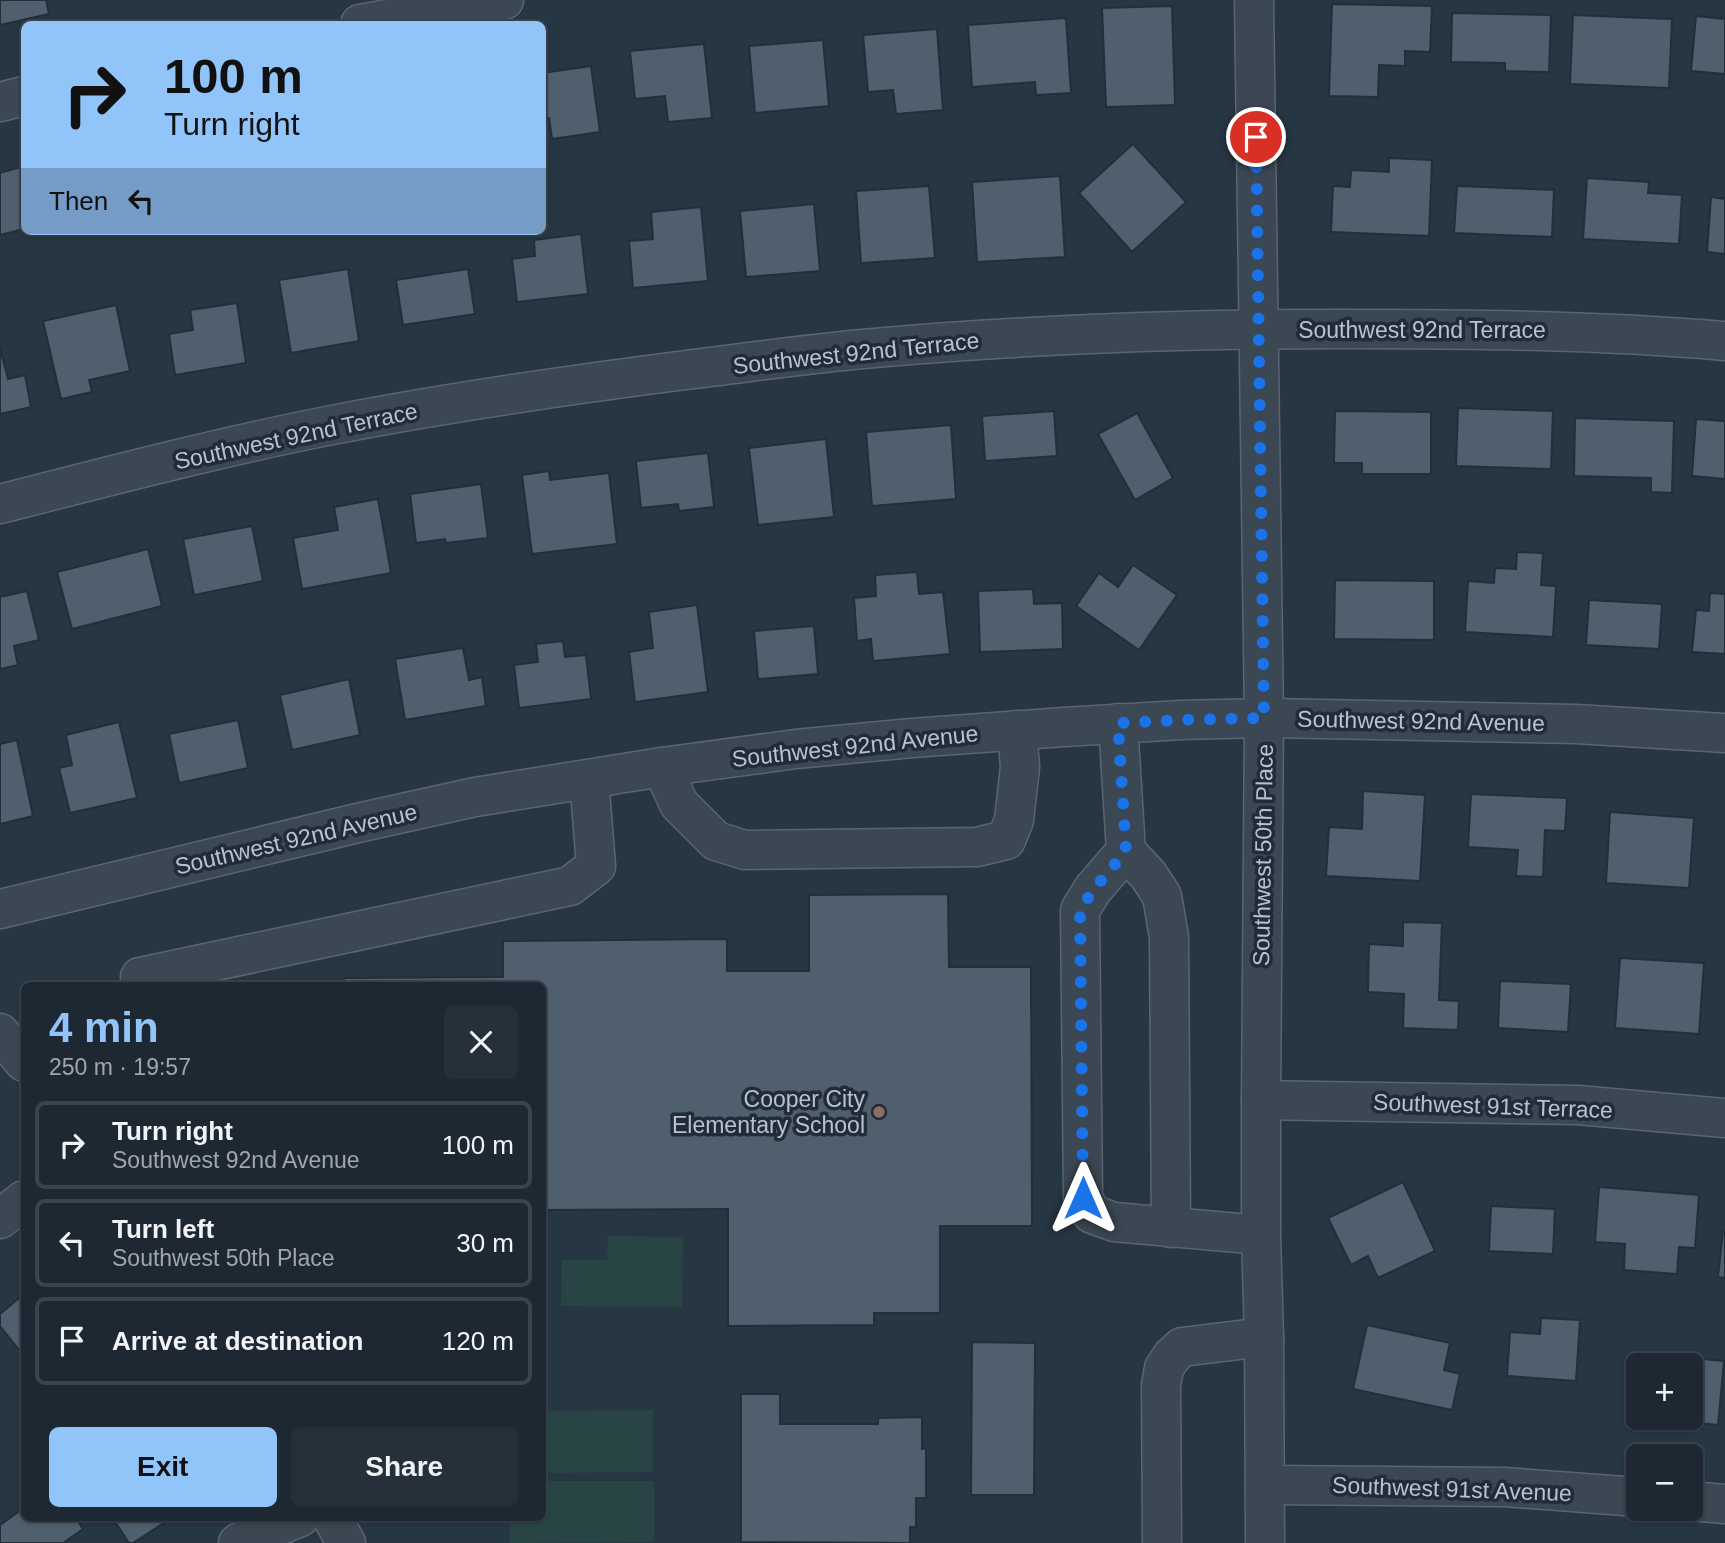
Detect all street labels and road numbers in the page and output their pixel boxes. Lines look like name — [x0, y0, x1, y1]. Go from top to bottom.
street label: Southwest 92nd Terrace — [1298, 317, 1546, 343]
street label: Southwest 92nd Terrace — [732, 327, 980, 379]
street label: Southwest 92nd Terrace — [172, 398, 420, 474]
street label: Southwest 92nd Avenue — [1297, 706, 1545, 736]
street label: Southwest 92nd Avenue — [730, 720, 980, 772]
street label: Southwest 50th Place — [1248, 744, 1278, 966]
street label: Southwest 92nd Avenue — [172, 798, 420, 880]
street label: Southwest 91st Terrace — [1373, 1089, 1613, 1123]
street label: Southwest 91st Avenue — [1332, 1472, 1572, 1506]

